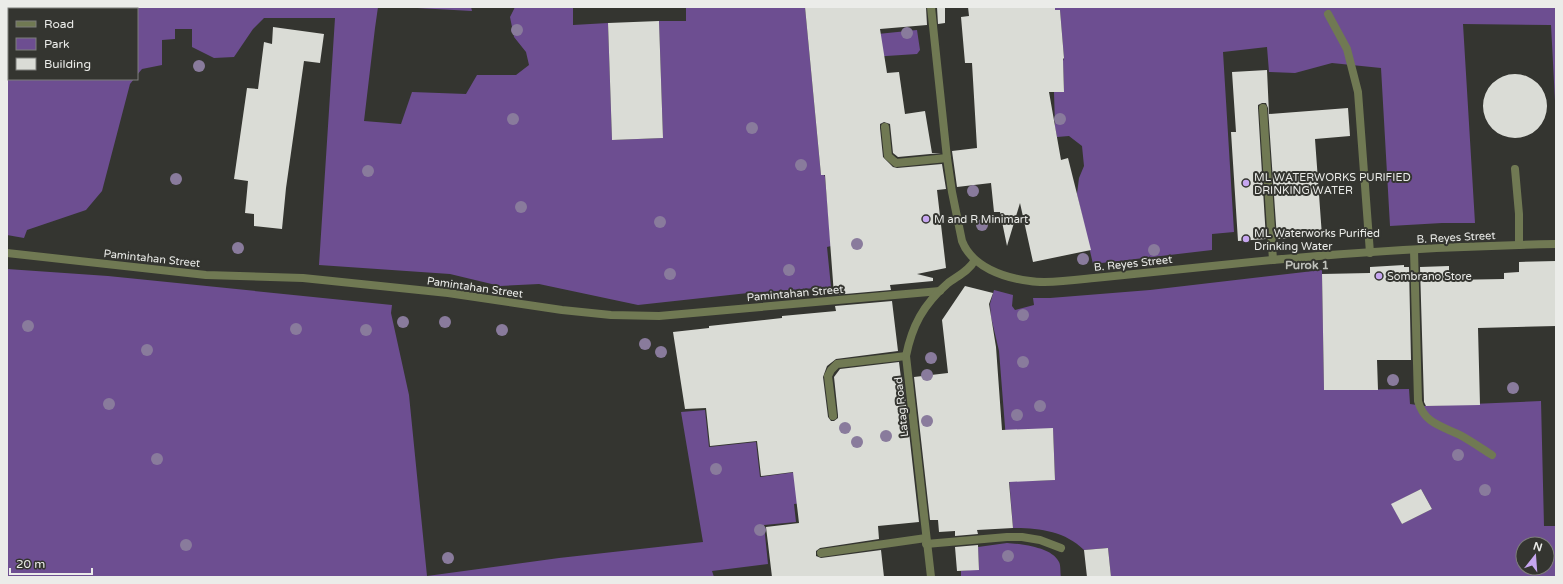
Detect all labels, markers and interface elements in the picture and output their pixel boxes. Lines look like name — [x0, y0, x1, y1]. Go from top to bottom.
legend — [8, 8, 138, 80]
text: Road — [44, 17, 74, 31]
text: Park — [44, 37, 70, 51]
text: Building — [44, 57, 91, 71]
place label: ML WATERWORKS PURIFIED DRINKING WATER — [1254, 171, 1411, 197]
marker: ML WATERWORKS PURIFIED DRINKING WATER — [1241, 178, 1251, 188]
place label: M and R Minimart — [934, 213, 1028, 226]
marker: M and R Minimart — [921, 214, 931, 224]
place label: ML Waterworks Purified Drinking Water — [1254, 227, 1380, 253]
street label: B. Reyes Street — [1416, 229, 1496, 246]
marker: ML Waterworks Purified Drinking Water — [1241, 234, 1251, 244]
street label: Pamintahan Street — [103, 247, 201, 270]
street label: B. Reyes Street — [1093, 253, 1173, 274]
district label: Purok 1 — [1285, 258, 1329, 272]
place label: Sombrano Store — [1387, 270, 1472, 283]
marker: Sombrano Store — [1374, 271, 1384, 281]
street label: Pamintahan Street — [426, 274, 524, 301]
street label: Pamintahan Street — [746, 283, 844, 304]
street label: Latag Road — [892, 376, 911, 438]
north arrow — [1515, 536, 1555, 576]
text: N — [1532, 539, 1544, 554]
scale bar — [10, 550, 92, 576]
text: 20 m — [16, 557, 45, 571]

